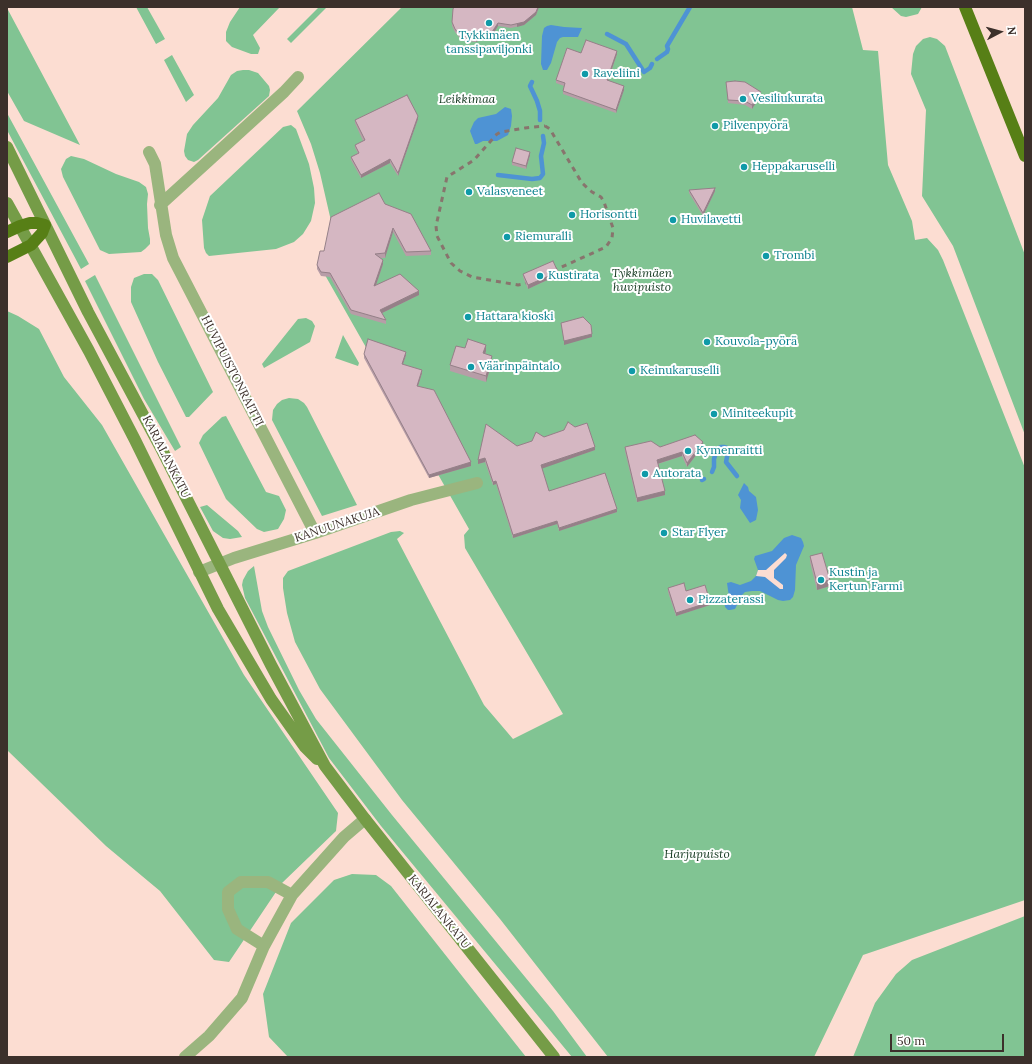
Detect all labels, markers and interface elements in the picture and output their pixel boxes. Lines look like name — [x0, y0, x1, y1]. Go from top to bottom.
north arrow — [980, 12, 1020, 52]
marker: Tykkimäen tanssipaviljonki — [484, 18, 494, 28]
text: N — [1005, 26, 1019, 36]
place label: Tykkimäen tanssipaviljonki — [446, 29, 532, 57]
place label: Raveliini — [593, 67, 640, 81]
marker: Raveliini — [580, 69, 590, 79]
place label: Vesiliukurata — [751, 92, 823, 106]
park label: Leikkimaa — [439, 93, 495, 107]
marker: Vesiliukurata — [738, 94, 748, 104]
place label: Pilvenpyörä — [723, 119, 788, 133]
marker: Pilvenpyörä — [710, 121, 720, 131]
place label: Heppakaruselli — [752, 160, 835, 174]
marker: Heppakaruselli — [739, 162, 749, 172]
place label: Valasveneet — [477, 185, 543, 199]
marker: Valasveneet — [464, 187, 474, 197]
place label: Horisontti — [580, 208, 637, 222]
marker: Horisontti — [567, 210, 577, 220]
place label: Huvilavetti — [681, 213, 741, 227]
marker: Huvilavetti — [668, 215, 678, 225]
place label: Riemuralli — [515, 230, 572, 244]
marker: Riemuralli — [502, 232, 512, 242]
place label: Trombi — [774, 249, 815, 263]
marker: Trombi — [761, 251, 771, 261]
park label: Tykkimäen huvipuisto — [612, 267, 672, 295]
place label: Kustirata — [548, 269, 599, 283]
marker: Kustirata — [535, 271, 545, 281]
place label: Hattara kioski — [476, 310, 554, 324]
marker: Hattara kioski — [463, 312, 473, 322]
street label: HUVIPUISTONRAITTI — [198, 313, 266, 429]
place label: Kouvola-pyörä — [715, 335, 797, 349]
marker: Kouvola-pyörä — [702, 337, 712, 347]
place label: Väärinpäintalo — [479, 360, 560, 374]
marker: Väärinpäintalo — [466, 362, 476, 372]
place label: Keinukaruselli — [640, 364, 719, 378]
marker: Keinukaruselli — [627, 366, 637, 376]
place label: Miniteekupit — [722, 407, 794, 421]
marker: Miniteekupit — [709, 409, 719, 419]
street label: KARJALANKATU — [139, 413, 193, 501]
place label: Kymenraitti — [696, 444, 762, 458]
marker: Kymenraitti — [683, 446, 693, 456]
place label: Autorata — [653, 467, 701, 481]
marker: Autorata — [640, 469, 650, 479]
street label: KANUUNAKUJA — [293, 504, 381, 546]
place label: Star Flyer — [672, 526, 726, 540]
marker: Star Flyer — [659, 528, 669, 538]
place label: Kustin ja Kertun Farmi — [829, 566, 903, 594]
marker: Kustin ja Kertun Farmi — [816, 575, 826, 585]
place label: Pizzaterassi — [698, 593, 764, 607]
marker: Pizzaterassi — [685, 595, 695, 605]
park label: Harjupuisto — [664, 848, 730, 862]
street label: KARJALANKATU — [405, 872, 473, 952]
scale bar — [892, 1026, 1006, 1052]
text: 50 m — [897, 1033, 925, 1048]

